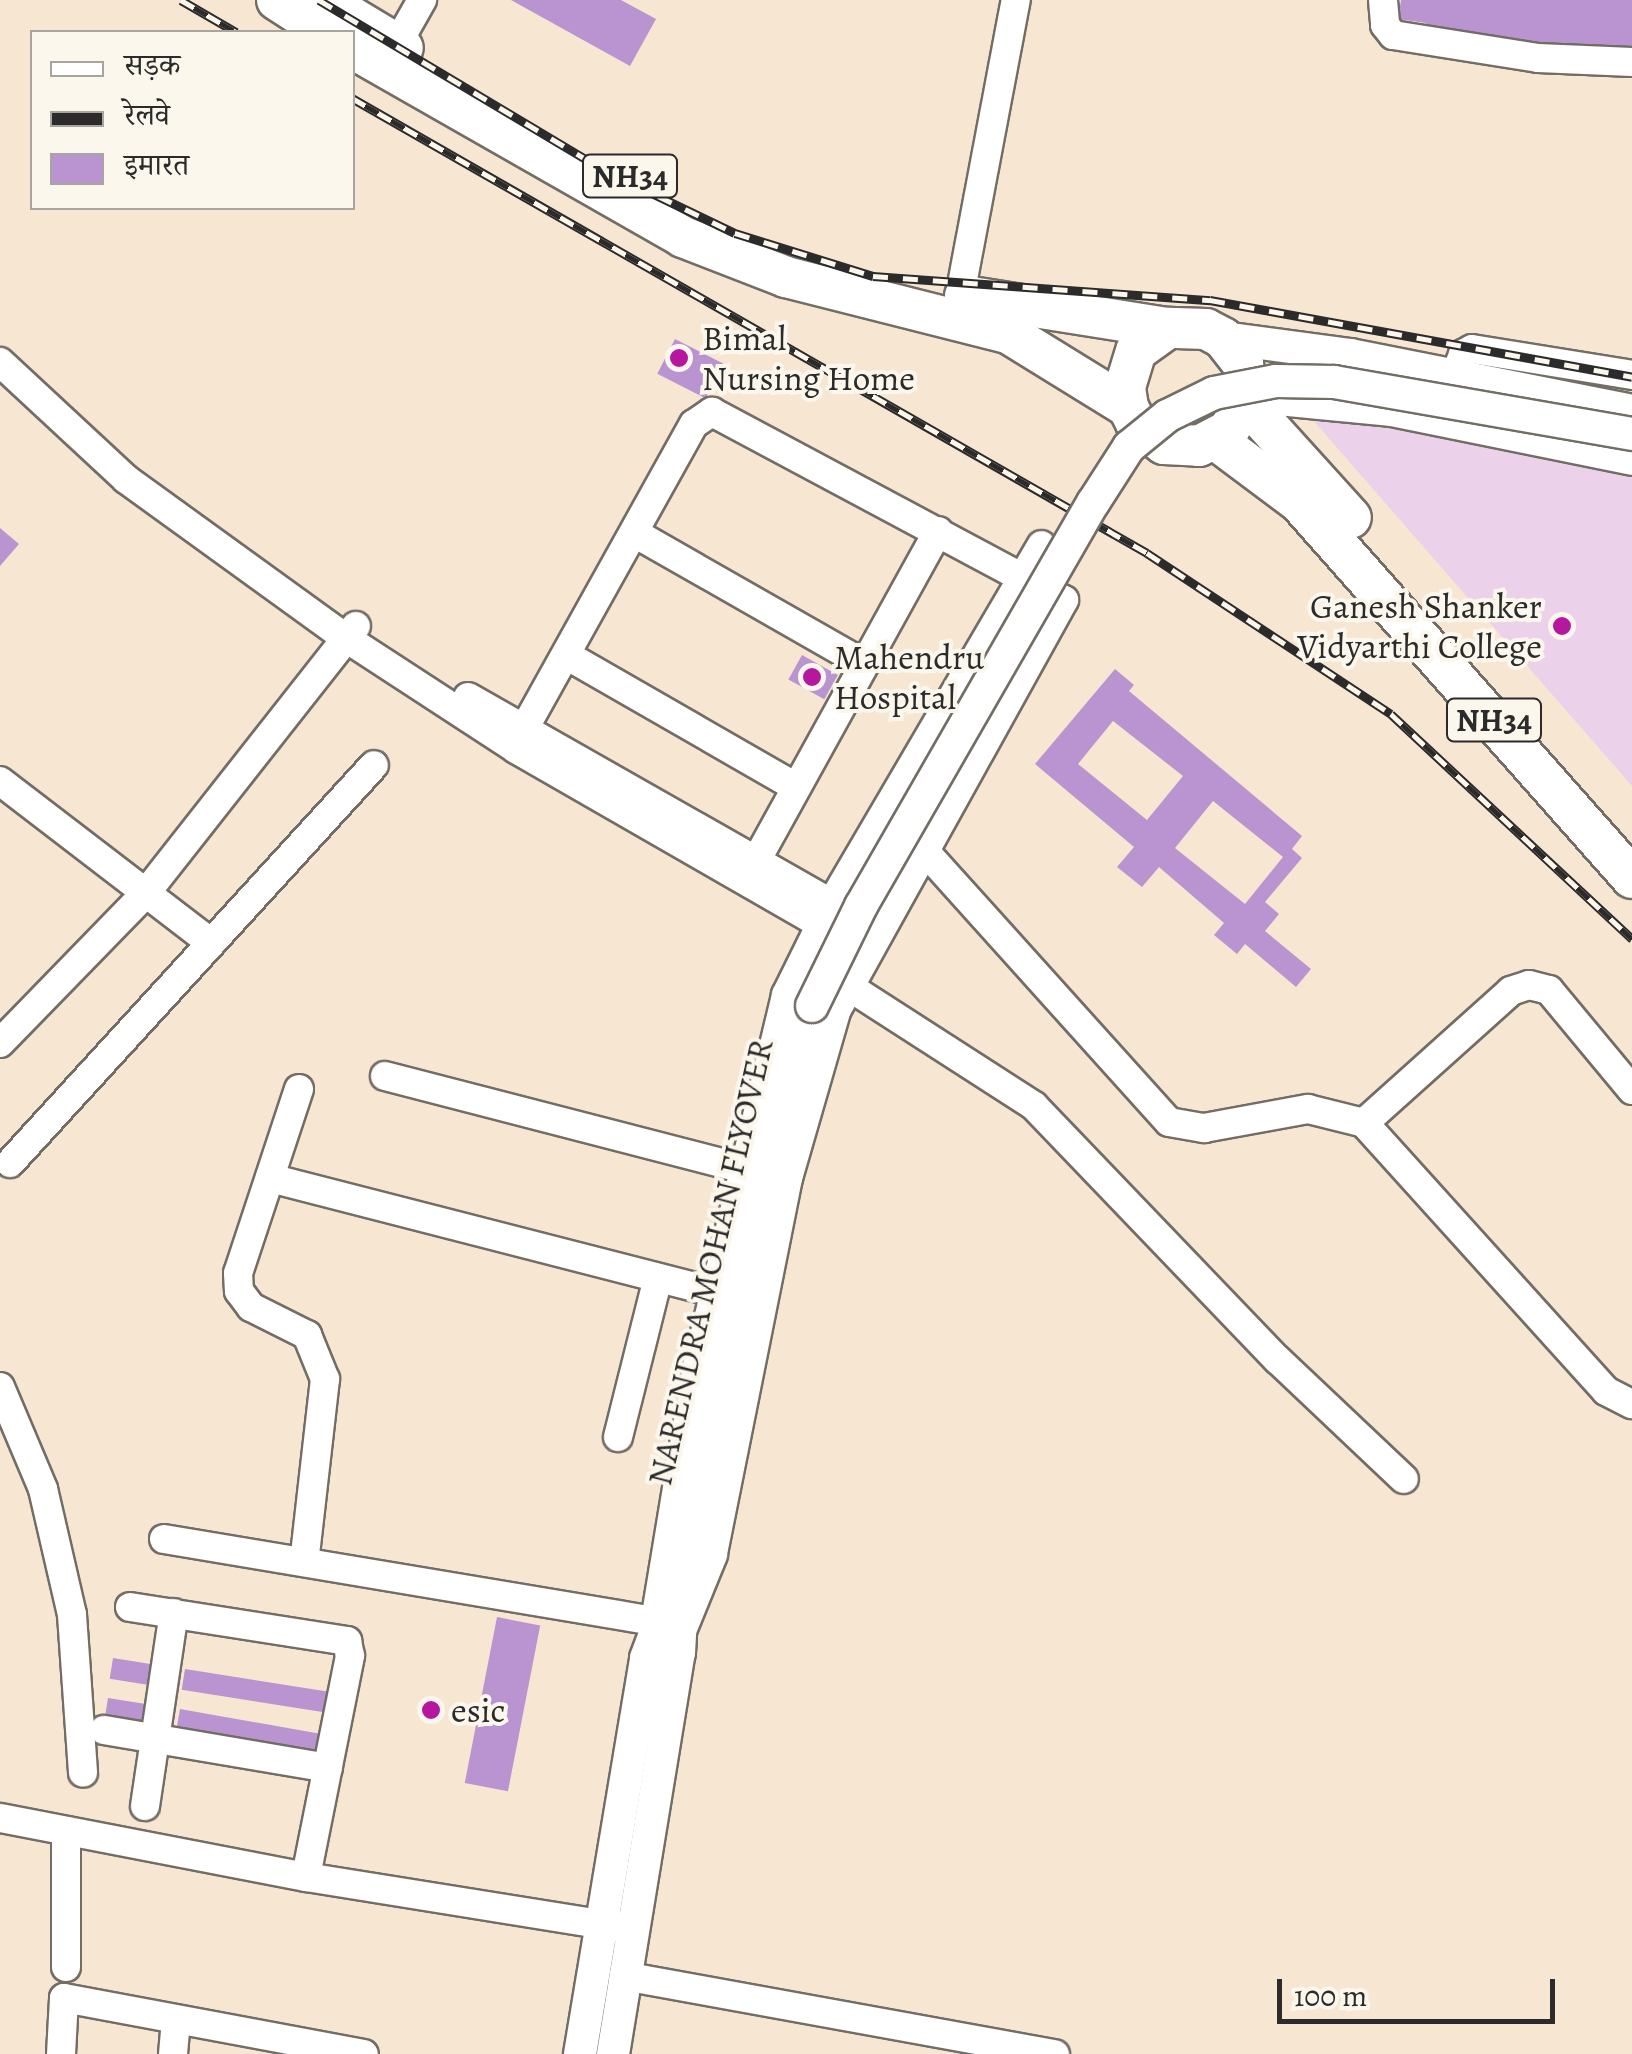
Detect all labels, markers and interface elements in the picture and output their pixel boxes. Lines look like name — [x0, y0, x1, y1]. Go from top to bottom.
legend — [30, 30, 355, 210]
text: सड़क — [124, 45, 180, 85]
text: रेलवे — [124, 95, 170, 135]
text: इमारत — [124, 145, 189, 185]
road number: NH34 — [580, 149, 680, 203]
place label: Bimal Nursing Home — [702, 317, 915, 399]
marker: Bimal Nursing Home — [666, 345, 692, 371]
place label: Ganesh Shanker Vidyarthi College — [1297, 585, 1542, 667]
marker: Ganesh Shanker Vidyarthi College — [1551, 615, 1573, 637]
place label: Mahendru Hospital — [834, 636, 984, 718]
marker: Mahendru Hospital — [799, 664, 825, 690]
road number: NH34 — [1444, 693, 1544, 747]
street label: NARENDRA MOHAN FLYOVER — [638, 1035, 782, 1489]
place label: esic — [451, 1689, 505, 1731]
marker: esic — [420, 1699, 442, 1721]
scale bar — [1282, 1959, 1560, 2021]
text: 100 m — [1294, 1976, 1367, 2016]

